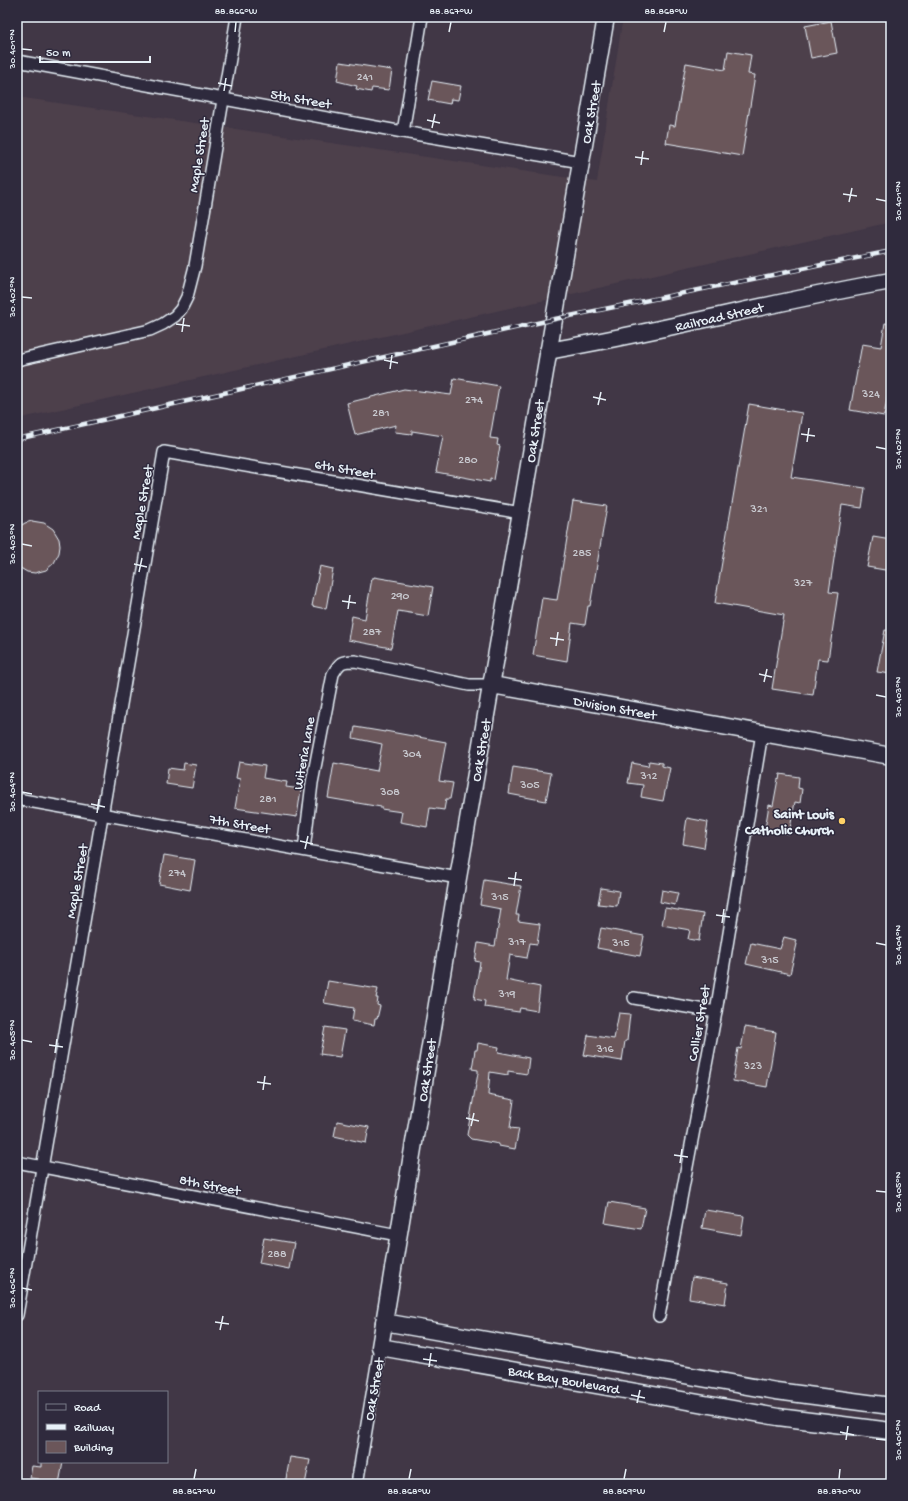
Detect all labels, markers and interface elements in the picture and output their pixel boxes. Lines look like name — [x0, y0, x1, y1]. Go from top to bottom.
text: 88.866°W — [215, 6, 258, 18]
text: 88.867°W — [430, 6, 473, 18]
text: 88.868°W — [644, 6, 688, 18]
text: 30.401°N — [7, 29, 19, 70]
scale bar — [40, 38, 150, 64]
text: 50 m — [46, 47, 71, 61]
house number: 241 — [357, 71, 373, 85]
street label: Oak Street — [579, 79, 607, 145]
street label: 5th Street — [269, 87, 333, 114]
street label: Maple Street — [186, 116, 215, 194]
text: 30.401°N — [893, 181, 905, 222]
text: 30.402°N — [7, 276, 19, 318]
street label: Railroad Street — [674, 300, 767, 337]
house number: 324 — [861, 388, 880, 402]
house number: 274 — [465, 394, 483, 408]
street label: Oak Street — [523, 398, 550, 464]
house number: 281 — [372, 407, 390, 421]
text: 30.402°N — [893, 428, 905, 470]
house number: 280 — [458, 454, 478, 468]
street label: 6th Street — [313, 457, 377, 484]
street label: Maple Street — [129, 463, 159, 541]
house number: 321 — [750, 503, 768, 517]
text: 30.403°N — [7, 523, 19, 565]
house number: 285 — [573, 547, 591, 561]
house number: 327 — [793, 577, 813, 591]
house number: 290 — [391, 590, 410, 604]
house number: 287 — [363, 626, 382, 640]
text: 30.403°N — [893, 676, 905, 718]
street label: Division Street — [571, 694, 659, 725]
street label: Witeria Lane — [291, 715, 320, 791]
street label: Oak Street — [469, 717, 497, 783]
house number: 304 — [402, 748, 422, 762]
house number: 312 — [640, 770, 658, 784]
text: 30.404°N — [7, 771, 19, 813]
house number: 305 — [519, 779, 540, 793]
house number: 308 — [379, 786, 400, 800]
house number: 281 — [259, 793, 277, 807]
place label: Saint Louis Catholic Church — [744, 807, 835, 840]
street label: 7th Street — [207, 812, 272, 839]
marker: Saint Louis Catholic Church — [837, 816, 847, 826]
street label: Maple Street — [64, 842, 94, 920]
house number: 274 — [168, 867, 186, 881]
house number: 315 — [490, 891, 509, 905]
text: 30.404°N — [893, 924, 905, 966]
house number: 317 — [507, 936, 526, 950]
house number: 315 — [611, 937, 630, 951]
house number: 315 — [760, 954, 779, 968]
street label: Collier Street — [685, 983, 716, 1063]
house number: 319 — [497, 988, 516, 1002]
text: 30.405°N — [7, 1019, 19, 1061]
street label: Oak Street — [415, 1037, 442, 1103]
house number: 316 — [595, 1043, 614, 1057]
house number: 323 — [743, 1060, 762, 1074]
text: 30.405°N — [893, 1171, 905, 1213]
street label: 8th Street — [178, 1172, 243, 1201]
house number: 288 — [267, 1248, 287, 1262]
text: 30.406°N — [7, 1267, 19, 1309]
street label: Oak Street — [362, 1356, 390, 1422]
street label: Back Bay Boulevard — [506, 1363, 622, 1400]
legend — [38, 1391, 168, 1463]
text: Road — [74, 1402, 101, 1416]
text: 30.406°N — [893, 1419, 905, 1461]
text: Railway — [74, 1422, 114, 1436]
text: Building — [73, 1442, 113, 1456]
text: 88.867°W — [173, 1486, 216, 1498]
text: 88.868°W — [387, 1486, 431, 1498]
text: 88.869°W — [603, 1486, 646, 1498]
text: 88.870°W — [817, 1486, 861, 1498]

